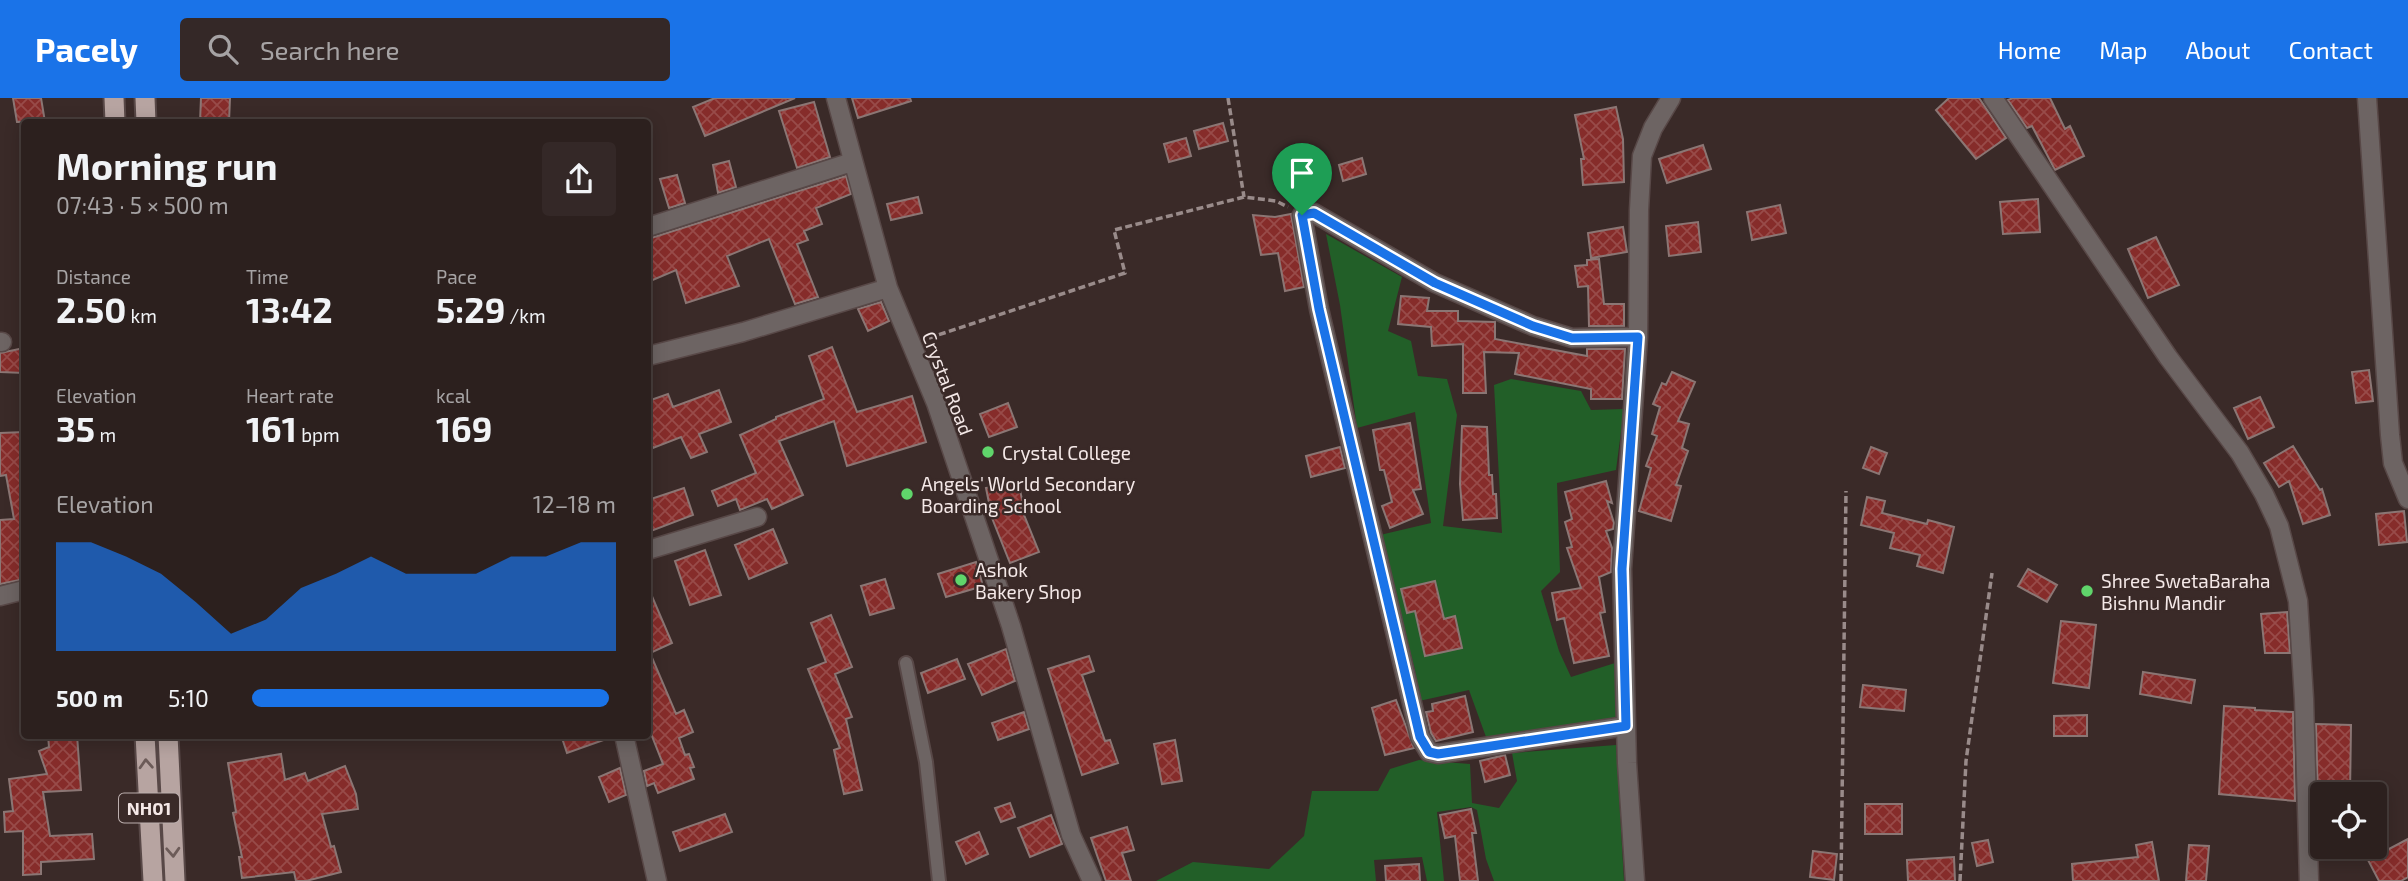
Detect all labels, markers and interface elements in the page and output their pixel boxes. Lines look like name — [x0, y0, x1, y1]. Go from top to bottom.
search box — [180, 18, 670, 81]
text: Pacely — [35, 29, 138, 69]
icon: search — [204, 30, 242, 68]
text: Search here — [260, 34, 400, 65]
text: Home — [1998, 35, 2061, 64]
text: Map — [2099, 35, 2147, 64]
text: About — [2185, 35, 2251, 64]
text: Contact — [2289, 35, 2373, 64]
text: Morning run — [56, 142, 277, 188]
button: share — [542, 142, 616, 216]
pin — [1272, 143, 1332, 215]
icon: arrive — [1283, 154, 1321, 192]
text: 07:43 · 5 × 500 m — [56, 191, 229, 219]
text: Distance — [56, 265, 131, 288]
text: Time — [246, 265, 289, 288]
text: Pace — [436, 265, 477, 288]
text: 2.50 — [56, 288, 126, 330]
text: 13:42 — [246, 288, 333, 330]
text: 5:29 — [436, 288, 505, 330]
text: km — [126, 304, 157, 327]
text: /km — [505, 304, 546, 327]
street label: Crystal Road — [918, 328, 978, 438]
text: Elevation — [56, 384, 137, 407]
text: Heart rate — [246, 384, 334, 407]
text: kcal — [436, 384, 471, 407]
text: 35 — [56, 407, 95, 449]
text: 161 — [246, 407, 297, 449]
text: 169 — [436, 407, 492, 449]
text: m — [95, 423, 116, 446]
text: bpm — [297, 423, 340, 446]
place label: Crystal College — [1002, 441, 1131, 464]
marker: Crystal College — [980, 444, 996, 460]
place label: Angels' World Secondary Boarding School — [921, 472, 1135, 517]
marker: Angels' World Secondary Boarding School — [899, 486, 915, 502]
text: Elevation — [56, 490, 154, 518]
text: 12–18 m — [533, 490, 616, 518]
place label: Ashok Bakery Shop — [975, 558, 1082, 603]
place label: Shree SwetaBaraha Bishnu Mandir — [2101, 569, 2270, 614]
marker: Ashok Bakery Shop — [953, 572, 969, 588]
marker: Shree SwetaBaraha Bishnu Mandir — [2079, 583, 2095, 599]
text: 500 m — [56, 684, 123, 712]
text: 5:10 — [168, 684, 209, 712]
one-way arrow — [139, 758, 154, 769]
map controls — [2310, 782, 2387, 859]
button: locate — [2310, 782, 2387, 859]
road number: NH01 — [119, 794, 179, 822]
one-way arrow — [166, 847, 181, 858]

